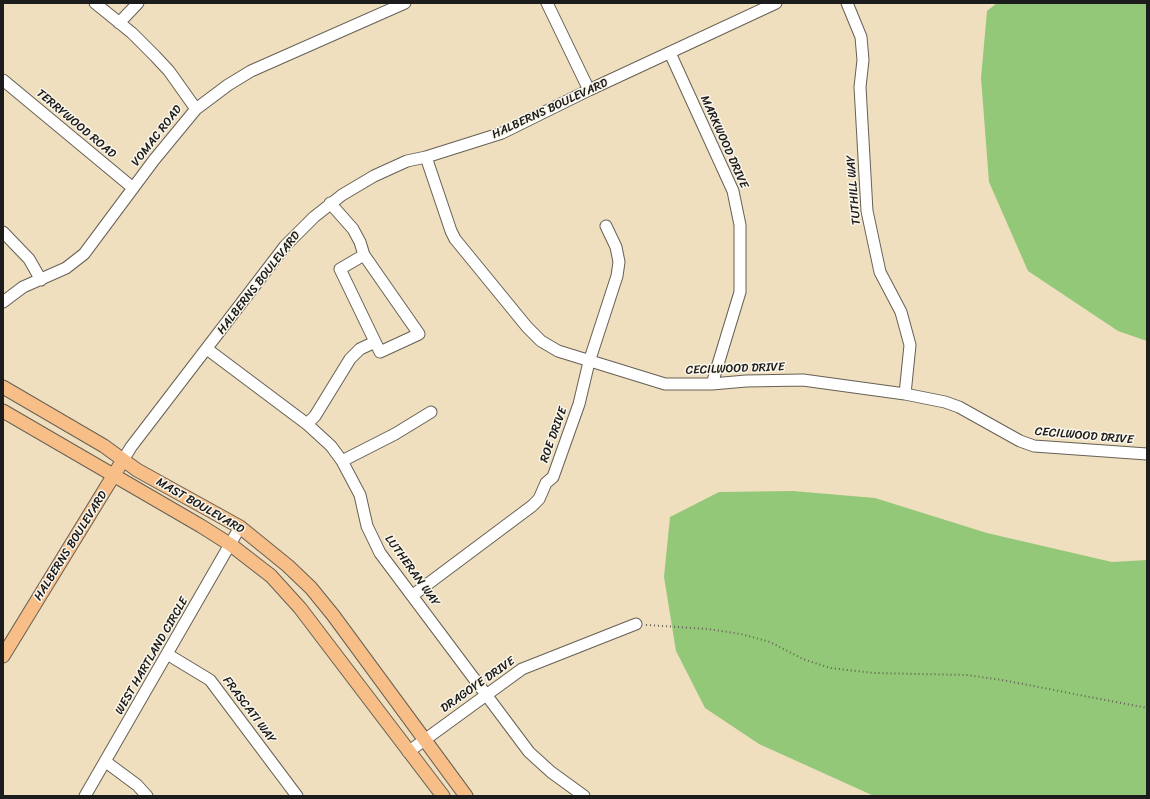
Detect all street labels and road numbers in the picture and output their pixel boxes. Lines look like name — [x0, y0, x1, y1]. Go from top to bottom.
street label: HALBERNS BOULEVARD — [490, 76, 610, 142]
street label: TERRYWOOD ROAD — [33, 86, 119, 162]
street label: MARKWOOD DRIVE — [697, 93, 751, 191]
street label: VOMAC ROAD — [129, 103, 185, 169]
street label: TUTHILL WAY — [844, 154, 864, 226]
street label: HALBERNS BOULEVARD — [214, 229, 304, 337]
street label: CECILWOOD DRIVE — [685, 360, 785, 378]
street label: ROE DRIVE — [537, 405, 571, 465]
street label: CECILWOOD DRIVE — [1034, 425, 1134, 447]
street label: MAST BOULEVARD — [153, 475, 247, 537]
street label: HALBERNS BOULEVARD — [31, 489, 111, 603]
street label: LUTHERAN WAY — [381, 533, 443, 609]
street label: WEST HARTLAND CIRCLE — [112, 595, 192, 717]
street label: DRAGOYE DRIVE — [438, 654, 518, 716]
street label: FRASCATI WAY — [219, 674, 279, 746]

